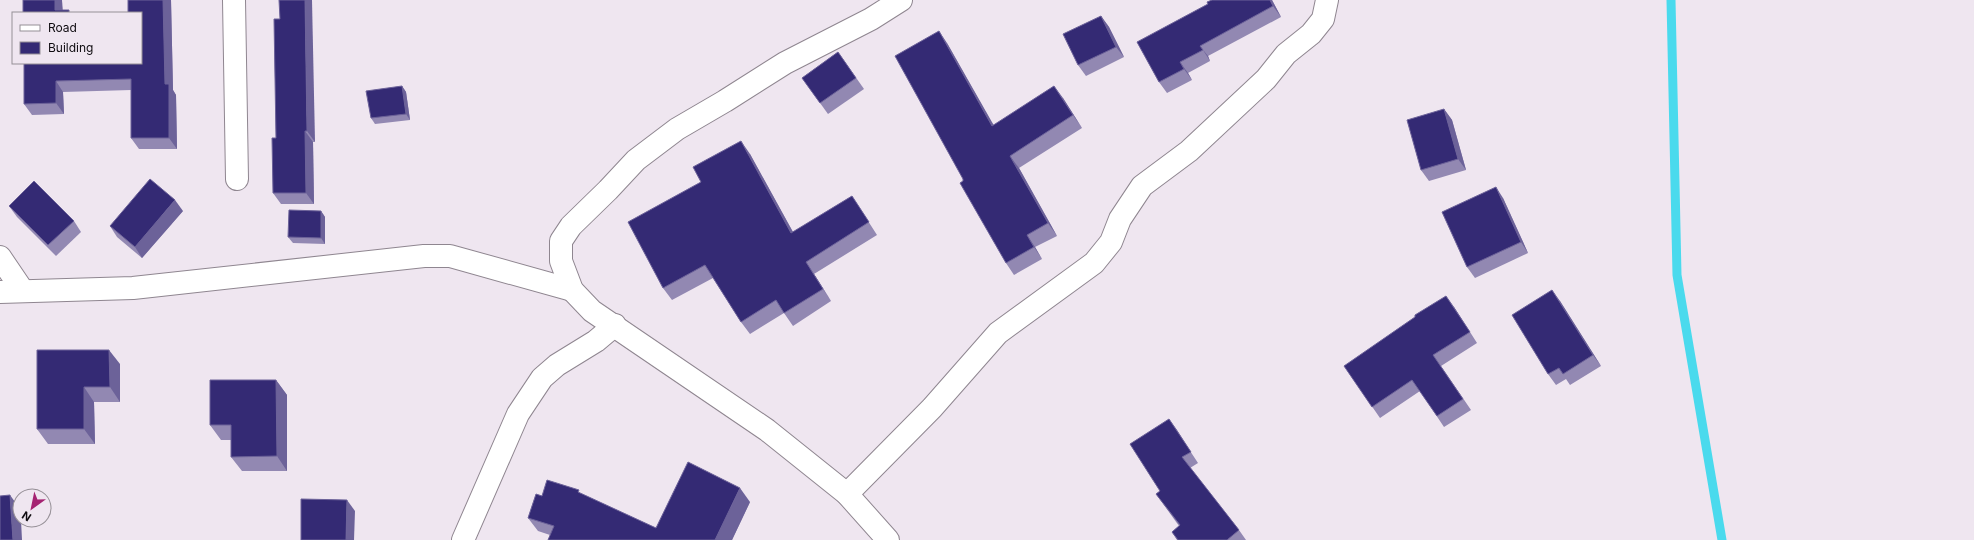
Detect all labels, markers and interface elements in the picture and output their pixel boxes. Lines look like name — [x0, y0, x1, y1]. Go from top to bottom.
legend — [12, 12, 142, 64]
text: Road — [48, 20, 77, 35]
text: Building — [48, 40, 93, 55]
north arrow — [12, 488, 52, 528]
text: N — [19, 508, 34, 525]

